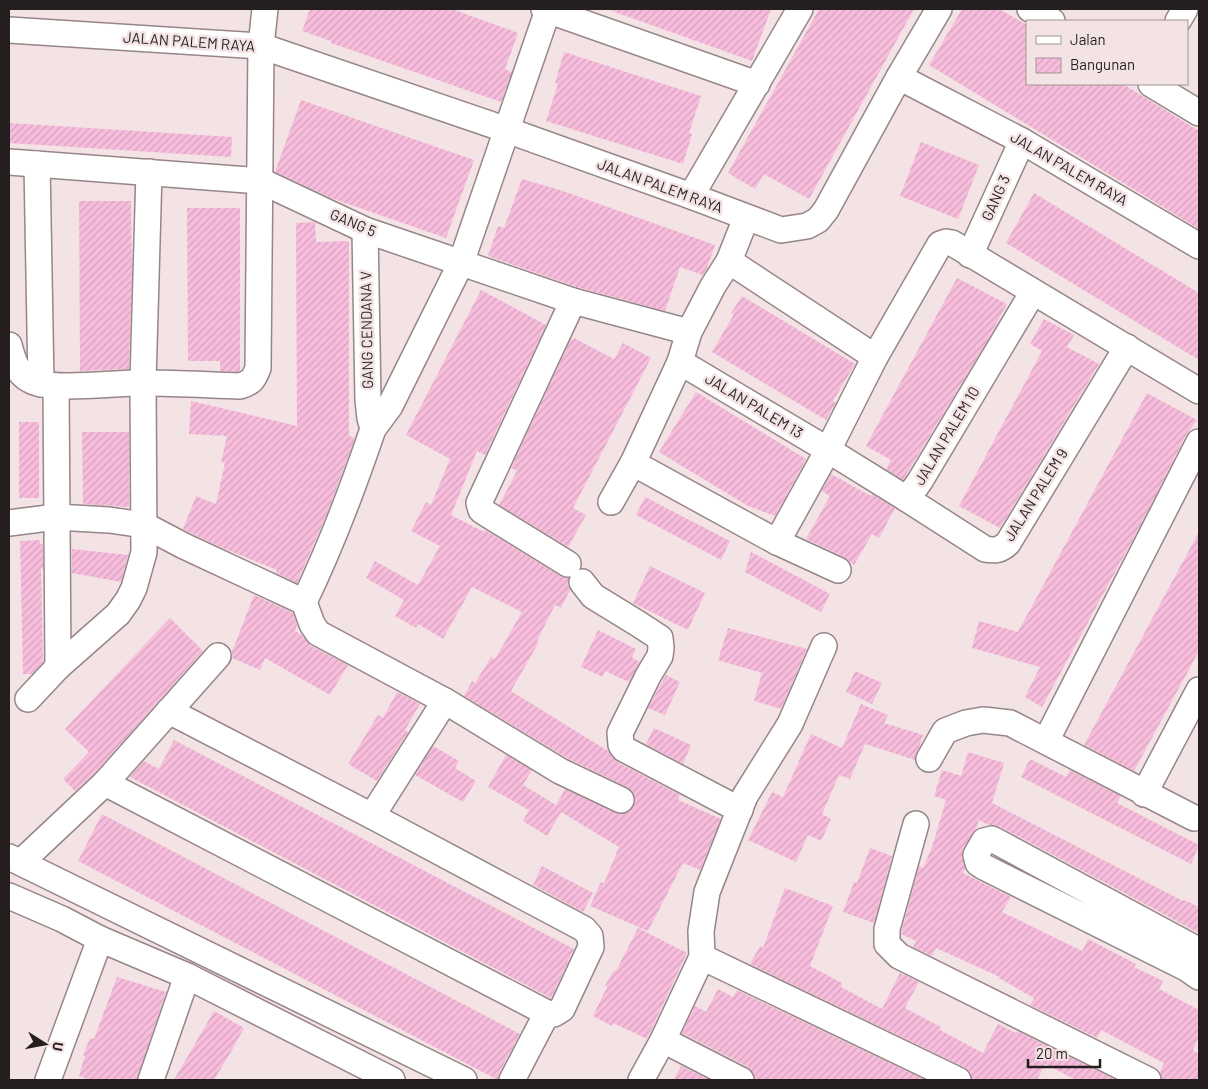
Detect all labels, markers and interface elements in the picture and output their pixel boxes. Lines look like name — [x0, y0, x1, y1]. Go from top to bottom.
legend — [1026, 20, 1188, 85]
street label: JALAN PALEM RAYA — [123, 27, 256, 55]
text: Jalan — [1070, 30, 1106, 48]
text: Bangunan — [1070, 55, 1135, 73]
street label: JALAN PALEM RAYA — [1008, 127, 1131, 209]
street label: JALAN PALEM RAYA — [595, 154, 726, 216]
street label: GANG 3 — [977, 172, 1013, 223]
street label: GANG 5 — [328, 204, 379, 240]
street label: GANG CENDANA V — [356, 271, 376, 389]
street label: JALAN PALEM 13 — [702, 369, 807, 441]
street label: JALAN PALEM 10 — [910, 383, 983, 488]
street label: JALAN PALEM 9 — [999, 445, 1071, 544]
north arrow — [20, 1019, 70, 1069]
scale bar — [1028, 1036, 1100, 1068]
text: U — [49, 1041, 67, 1053]
text: 20 m — [1036, 1044, 1068, 1062]

